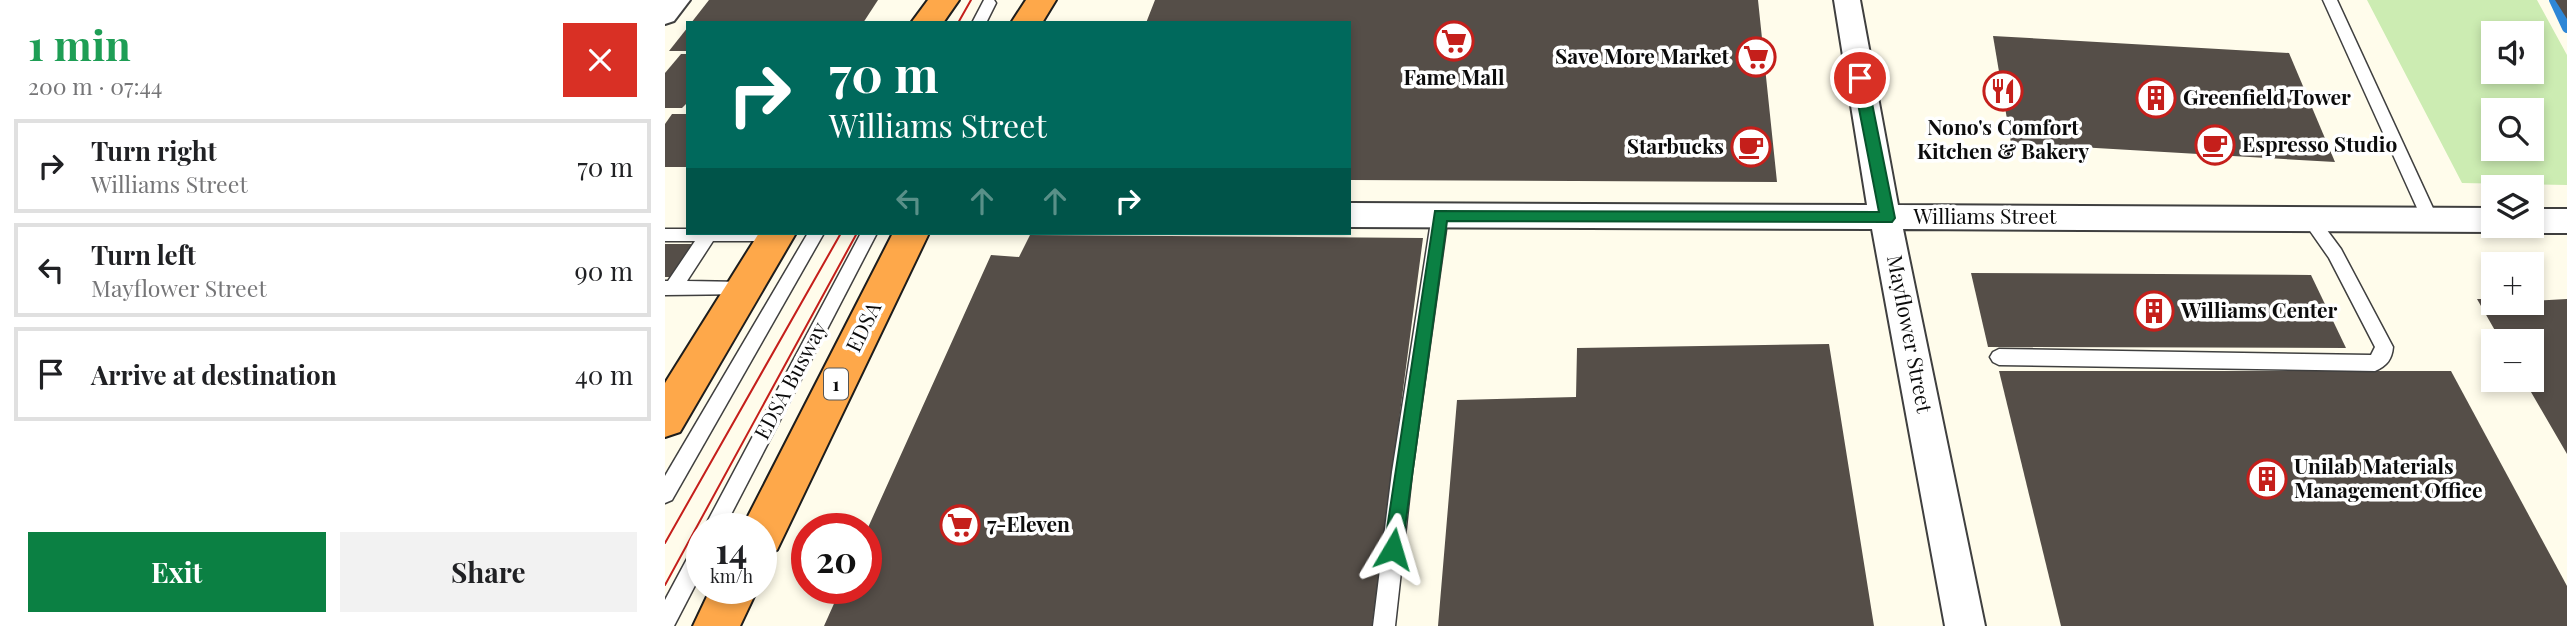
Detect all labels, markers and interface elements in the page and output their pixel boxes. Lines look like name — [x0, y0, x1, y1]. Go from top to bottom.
text: 1 min — [28, 16, 131, 72]
supermarket icon: Fame Mall — [1433, 20, 1475, 62]
map controls — [2481, 21, 2544, 392]
button: sound — [2481, 21, 2544, 84]
button: close — [563, 23, 637, 97]
supermarket icon: Save More Market — [1735, 36, 1777, 78]
text: 70 m — [829, 40, 939, 105]
place label: Save More Market — [1555, 41, 1730, 69]
pin — [1830, 48, 1890, 108]
icon: right — [714, 49, 805, 140]
icon: arrive — [1841, 59, 1879, 97]
place label: Fame Mall — [1404, 62, 1505, 90]
text: 200 m · 07:44 — [28, 70, 162, 101]
restaurant icon: Nono's Comfort Kitchen & Bakery — [1982, 70, 2024, 112]
building icon: Greenfield Tower — [2135, 77, 2177, 119]
place label: Greenfield Tower — [2183, 82, 2351, 110]
button: search — [2481, 98, 2544, 161]
text: Williams Street — [829, 103, 1047, 146]
place label: Nono's Comfort Kitchen & Bakery — [1917, 112, 2089, 164]
cafe icon: Espresso Studio — [2194, 124, 2236, 166]
cafe icon: Starbucks — [1730, 126, 1772, 168]
place label: Espresso Studio — [2242, 129, 2397, 157]
place label: Starbucks — [1627, 131, 1724, 159]
text: Turn right — [91, 133, 217, 168]
icon: right — [32, 147, 70, 185]
text: 70 m — [577, 149, 633, 184]
text: Williams Street — [91, 168, 248, 199]
button: layers — [2481, 175, 2544, 238]
icon: left — [890, 182, 928, 220]
icon: ahead — [963, 182, 1001, 220]
icon: ahead — [1036, 182, 1074, 220]
icon: right — [1109, 182, 1147, 220]
street label: Williams Street — [1913, 201, 2057, 229]
text: Turn left — [91, 237, 196, 272]
icon: left — [32, 251, 70, 289]
street label: Mayflower Street — [1882, 252, 1940, 416]
button: + — [2481, 252, 2544, 315]
text: 90 m — [575, 253, 633, 288]
text: Mayflower Street — [91, 272, 267, 303]
building icon: Williams Center — [2133, 290, 2175, 332]
place label: Williams Center — [2180, 295, 2338, 323]
street label: EDSA — [838, 296, 887, 356]
street label: EDSA Busway — [747, 316, 832, 444]
button: − — [2481, 329, 2544, 392]
icon: arrive — [32, 355, 70, 393]
text: Arrive at destination — [91, 357, 337, 392]
text: 40 m — [575, 357, 633, 392]
road number: 1 — [824, 368, 848, 400]
place label: Unilab Materials Management Office — [2294, 451, 2483, 503]
building icon: Unilab Materials Management Office — [2246, 458, 2288, 500]
supermarket icon: 7-Eleven — [939, 504, 981, 546]
place label: 7-Eleven — [987, 509, 1070, 537]
position arrow — [1356, 512, 1430, 586]
speed limit sign: 20 — [791, 513, 882, 604]
text: 14 — [716, 526, 747, 573]
button: Exit — [28, 532, 326, 612]
button: Share — [340, 532, 637, 612]
text: km/h — [710, 564, 753, 588]

